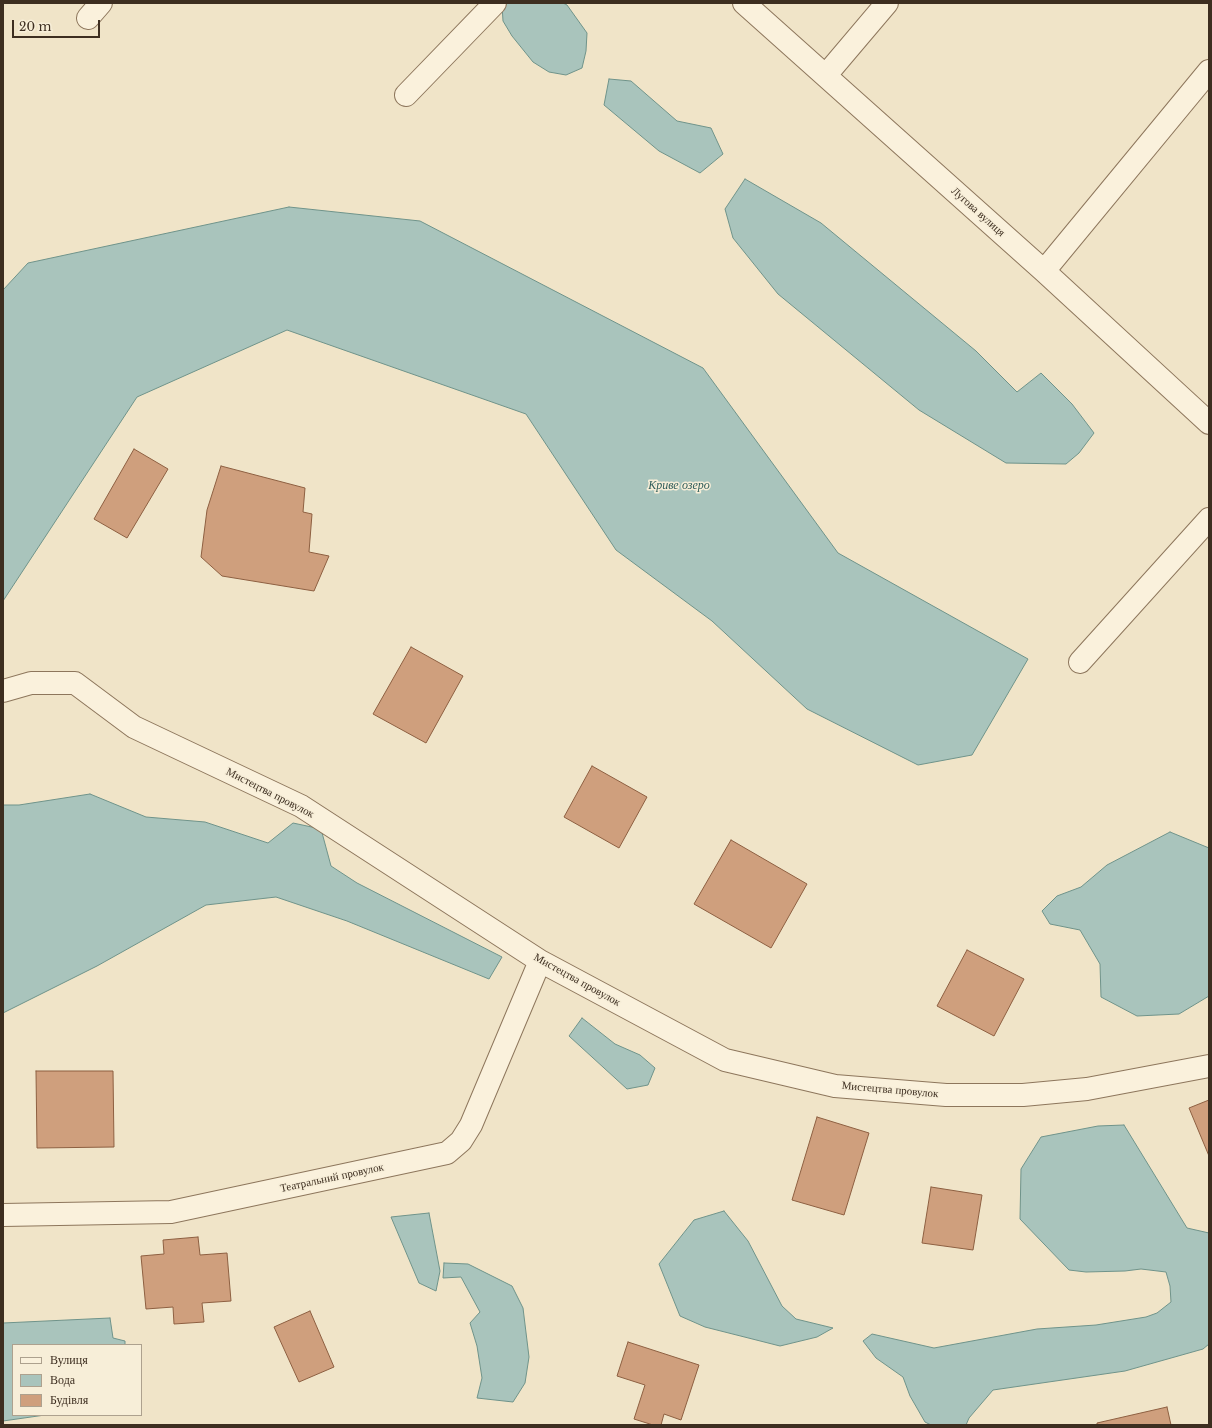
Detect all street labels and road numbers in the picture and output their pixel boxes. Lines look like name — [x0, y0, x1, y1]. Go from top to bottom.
street label: Лугова вулиця — [948, 184, 1008, 240]
street label: Мистецтва провулок — [224, 765, 316, 821]
street label: Мистецтва провулок — [531, 951, 623, 1009]
street label: Мистецтва провулок — [841, 1079, 939, 1101]
street label: Театральний провулок — [279, 1161, 385, 1195]

